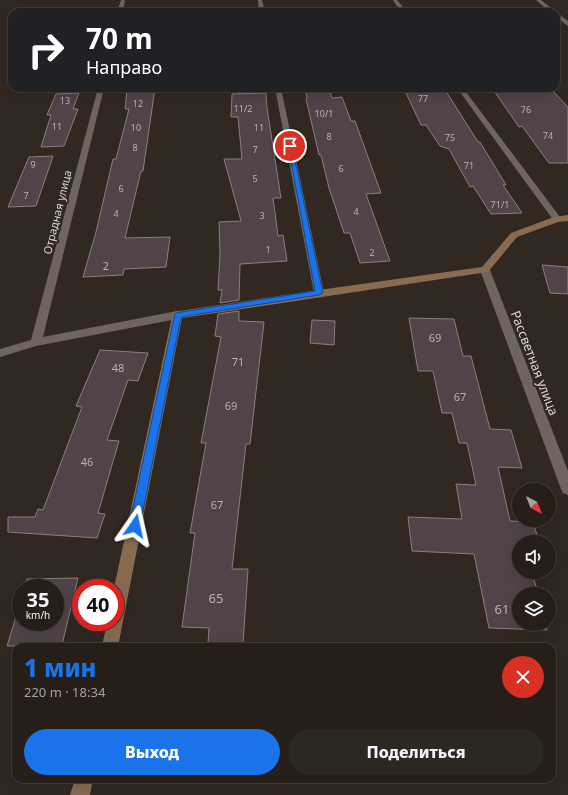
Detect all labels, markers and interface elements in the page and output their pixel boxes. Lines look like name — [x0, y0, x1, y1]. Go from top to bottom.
text: 70 m — [86, 19, 153, 57]
icon: right — [20, 24, 72, 76]
text: Направо — [86, 55, 162, 79]
house number: 77 — [418, 92, 428, 105]
house number: 13 — [60, 94, 70, 107]
house number: 12 — [133, 97, 143, 110]
house number: 11/2 — [234, 102, 252, 115]
house number: 76 — [521, 103, 531, 116]
house number: 10/1 — [315, 107, 333, 120]
house number: 11 — [52, 120, 62, 133]
house number: 10 — [131, 121, 141, 134]
house number: 11 — [254, 121, 264, 134]
pin — [273, 129, 307, 163]
house number: 74 — [543, 129, 553, 142]
house number: 8 — [326, 130, 332, 143]
house number: 75 — [445, 131, 455, 144]
icon: arrive — [279, 135, 301, 157]
house number: 8 — [132, 141, 138, 154]
house number: 7 — [252, 143, 258, 156]
house number: 9 — [30, 158, 36, 171]
house number: 71 — [464, 159, 474, 172]
house number: 6 — [338, 162, 344, 175]
street label: Отрадная улица — [39, 168, 75, 256]
house number: 5 — [252, 172, 258, 185]
house number: 6 — [118, 182, 124, 195]
house number: 7 — [23, 189, 29, 202]
house number: 71/1 — [491, 198, 509, 211]
house number: 4 — [353, 205, 359, 218]
house number: 4 — [113, 207, 119, 220]
house number: 3 — [259, 209, 265, 222]
house number: 1 — [265, 243, 271, 256]
house number: 2 — [369, 246, 375, 259]
house number: 2 — [103, 258, 109, 273]
street label: Рассветная улица — [507, 308, 563, 418]
house number: 69 — [429, 330, 441, 345]
house number: 71 — [232, 354, 244, 369]
house number: 48 — [112, 360, 124, 375]
house number: 67 — [454, 389, 466, 404]
house number: 69 — [225, 398, 237, 413]
house number: 46 — [81, 454, 93, 469]
north arrow — [512, 483, 556, 527]
map controls — [512, 483, 556, 631]
house number: 67 — [211, 497, 223, 512]
position arrow — [114, 505, 156, 547]
button: sound — [512, 535, 556, 579]
speed limit sign: 40 — [72, 579, 124, 631]
text: 35 — [27, 586, 49, 613]
button: layers — [512, 587, 556, 631]
house number: 65 — [209, 589, 223, 607]
house number: 61 — [495, 600, 509, 618]
text: km/h — [26, 608, 50, 622]
text: 1 мин — [24, 651, 96, 684]
button: close — [502, 656, 544, 698]
text: 220 m · 18:34 — [24, 683, 105, 701]
button: Выход — [24, 729, 280, 775]
button: Поделиться — [288, 729, 544, 775]

